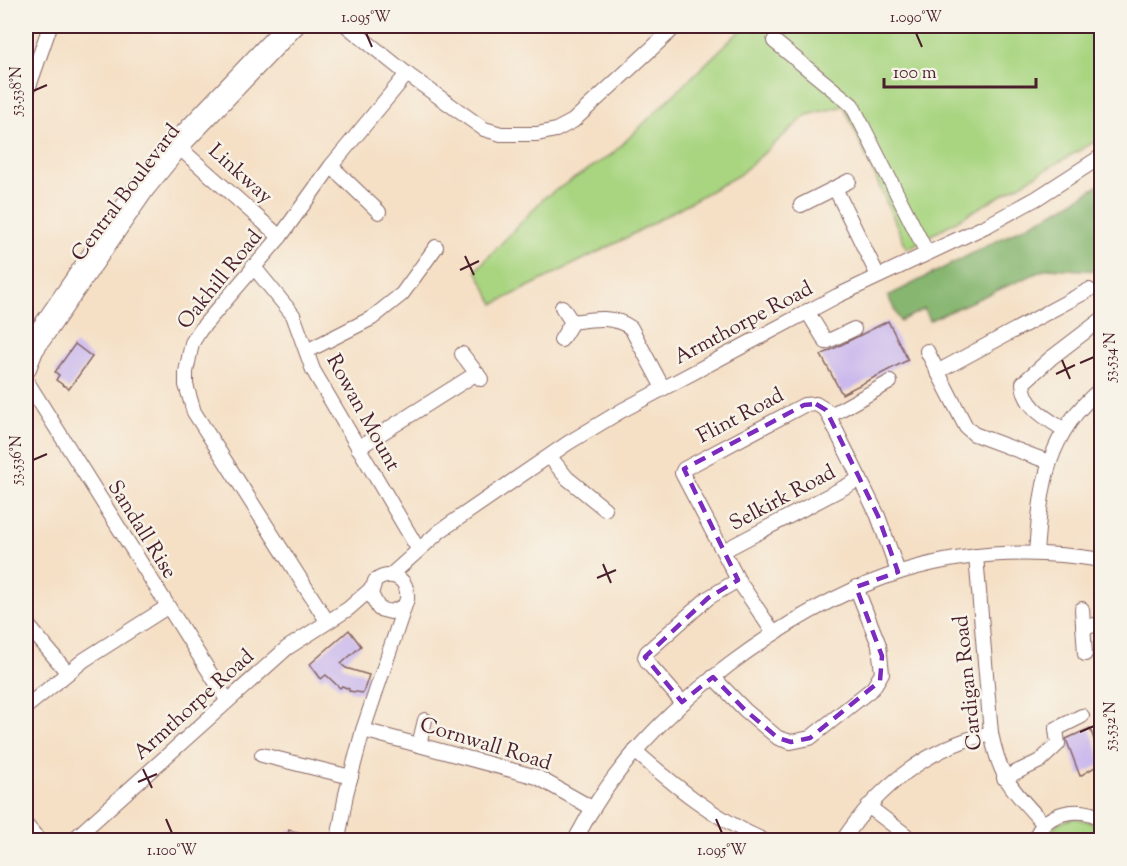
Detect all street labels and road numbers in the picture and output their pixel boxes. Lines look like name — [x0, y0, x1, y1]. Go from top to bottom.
street label: Central Boulevard — [65, 118, 188, 268]
street label: Linkway — [201, 137, 279, 212]
street label: Oakhill Road — [171, 224, 270, 337]
street label: Armthorpe Road — [669, 274, 819, 373]
street label: Rowan Mount — [318, 349, 407, 477]
street label: Flint Road — [692, 381, 790, 452]
street label: Selkirk Road — [724, 458, 842, 539]
street label: Sandall Rise — [99, 475, 183, 585]
street label: Cardigan Road — [947, 614, 991, 752]
street label: Armthorpe Road — [127, 643, 261, 768]
street label: Cornwall Road — [416, 711, 555, 779]

